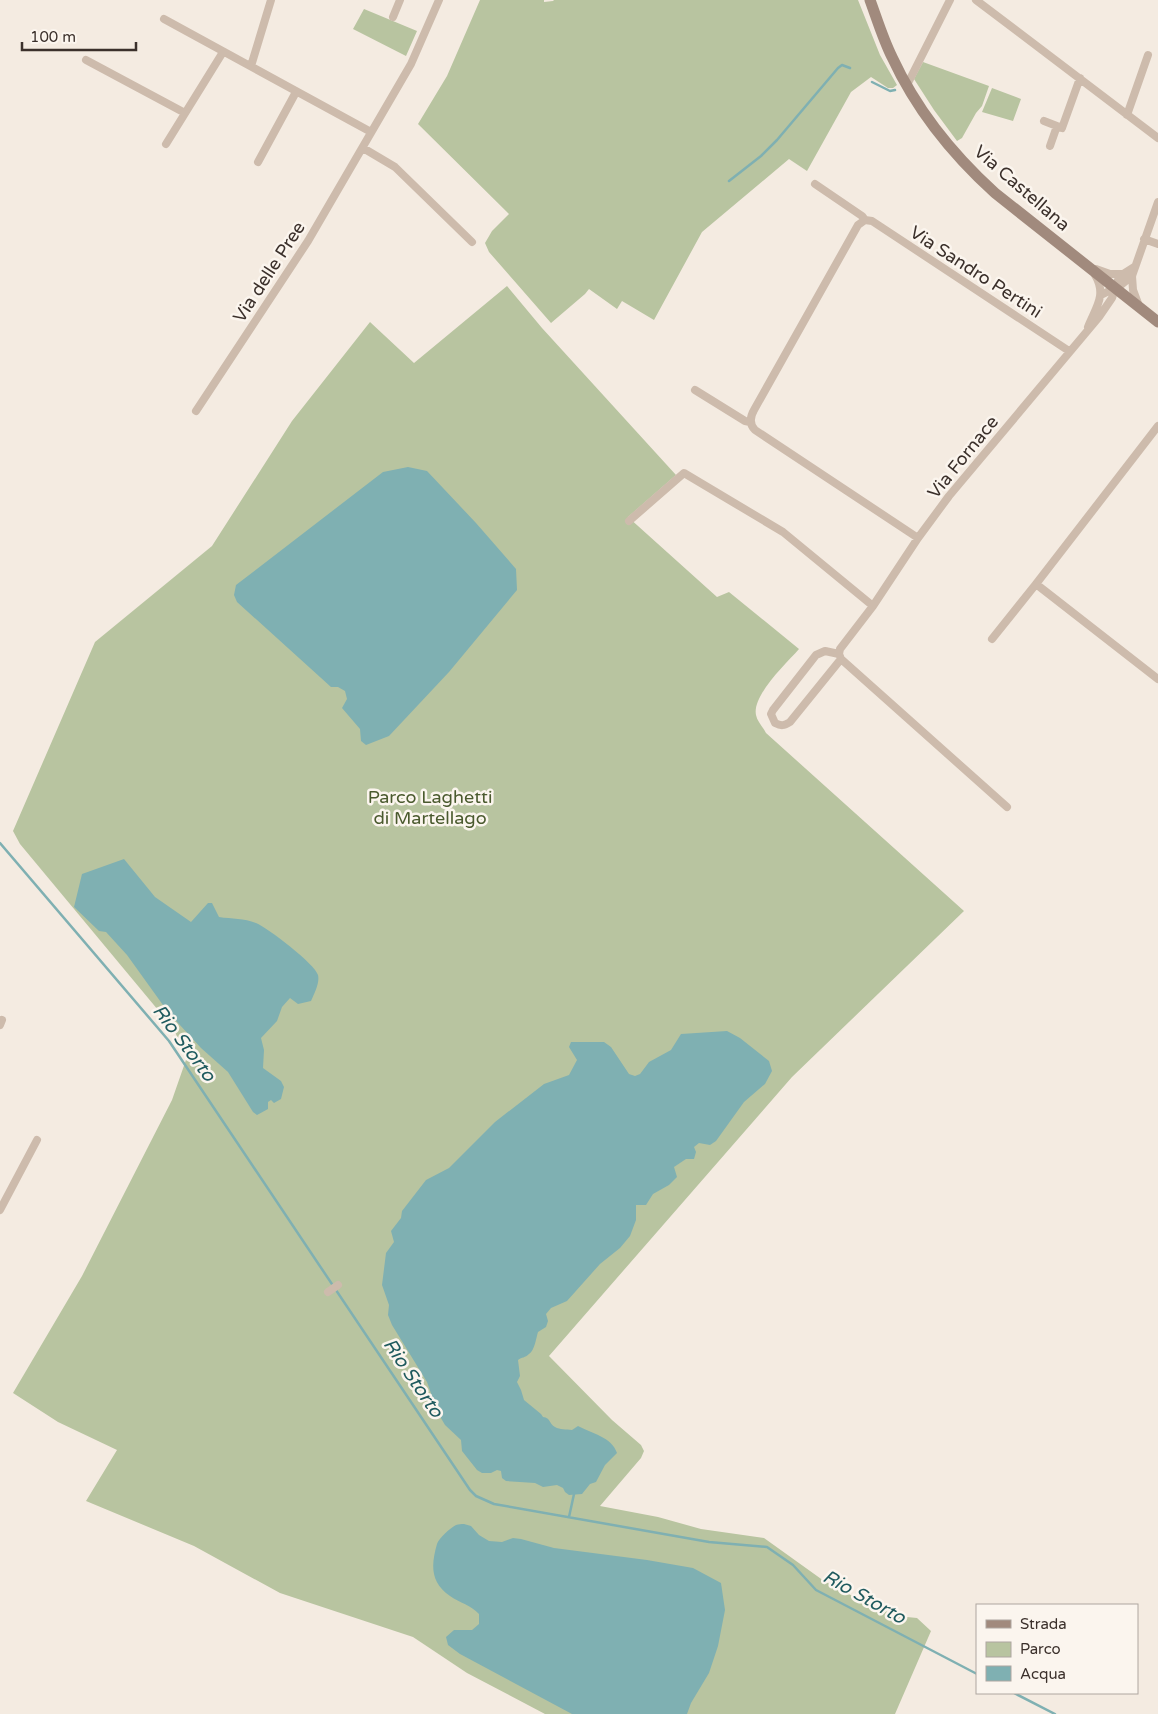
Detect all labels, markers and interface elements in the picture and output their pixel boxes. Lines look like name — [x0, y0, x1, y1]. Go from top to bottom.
scale bar — [22, 20, 136, 52]
text: 100 m — [30, 28, 76, 46]
street label: Via Castellana — [970, 140, 1074, 236]
street label: Via delle Pree — [228, 217, 310, 327]
street label: Via Sandro Pertini — [906, 221, 1046, 323]
street label: Via Fornace — [923, 411, 1003, 503]
park label: Parco Laghetti di Martellago — [368, 786, 492, 829]
water label: Rio Storto — [148, 1000, 221, 1087]
water label: Rio Storto — [379, 1334, 448, 1423]
water label: Rio Storto — [819, 1565, 910, 1629]
legend — [976, 1604, 1138, 1694]
text: Strada — [1020, 1615, 1067, 1633]
text: Parco — [1020, 1640, 1061, 1658]
text: Acqua — [1020, 1665, 1066, 1683]

